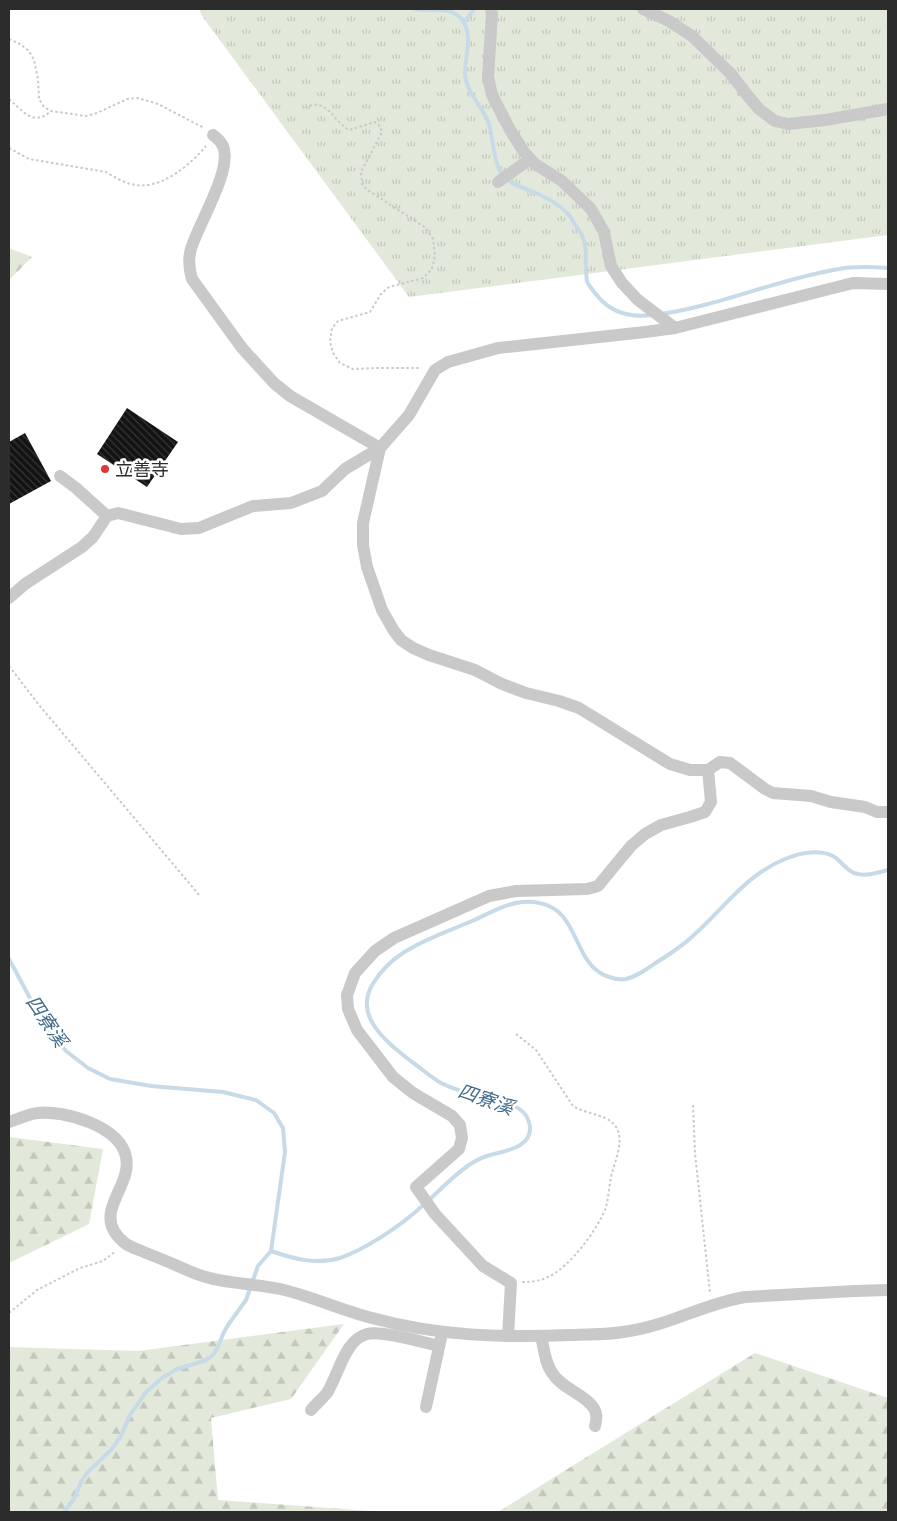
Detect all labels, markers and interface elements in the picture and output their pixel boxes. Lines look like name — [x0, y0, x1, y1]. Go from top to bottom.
place label: 立善寺 — [115, 457, 169, 482]
marker: 立善寺 — [99, 463, 111, 475]
water label: 四寮溪 — [20, 990, 75, 1054]
water label: 四寮溪 — [455, 1077, 520, 1122]

